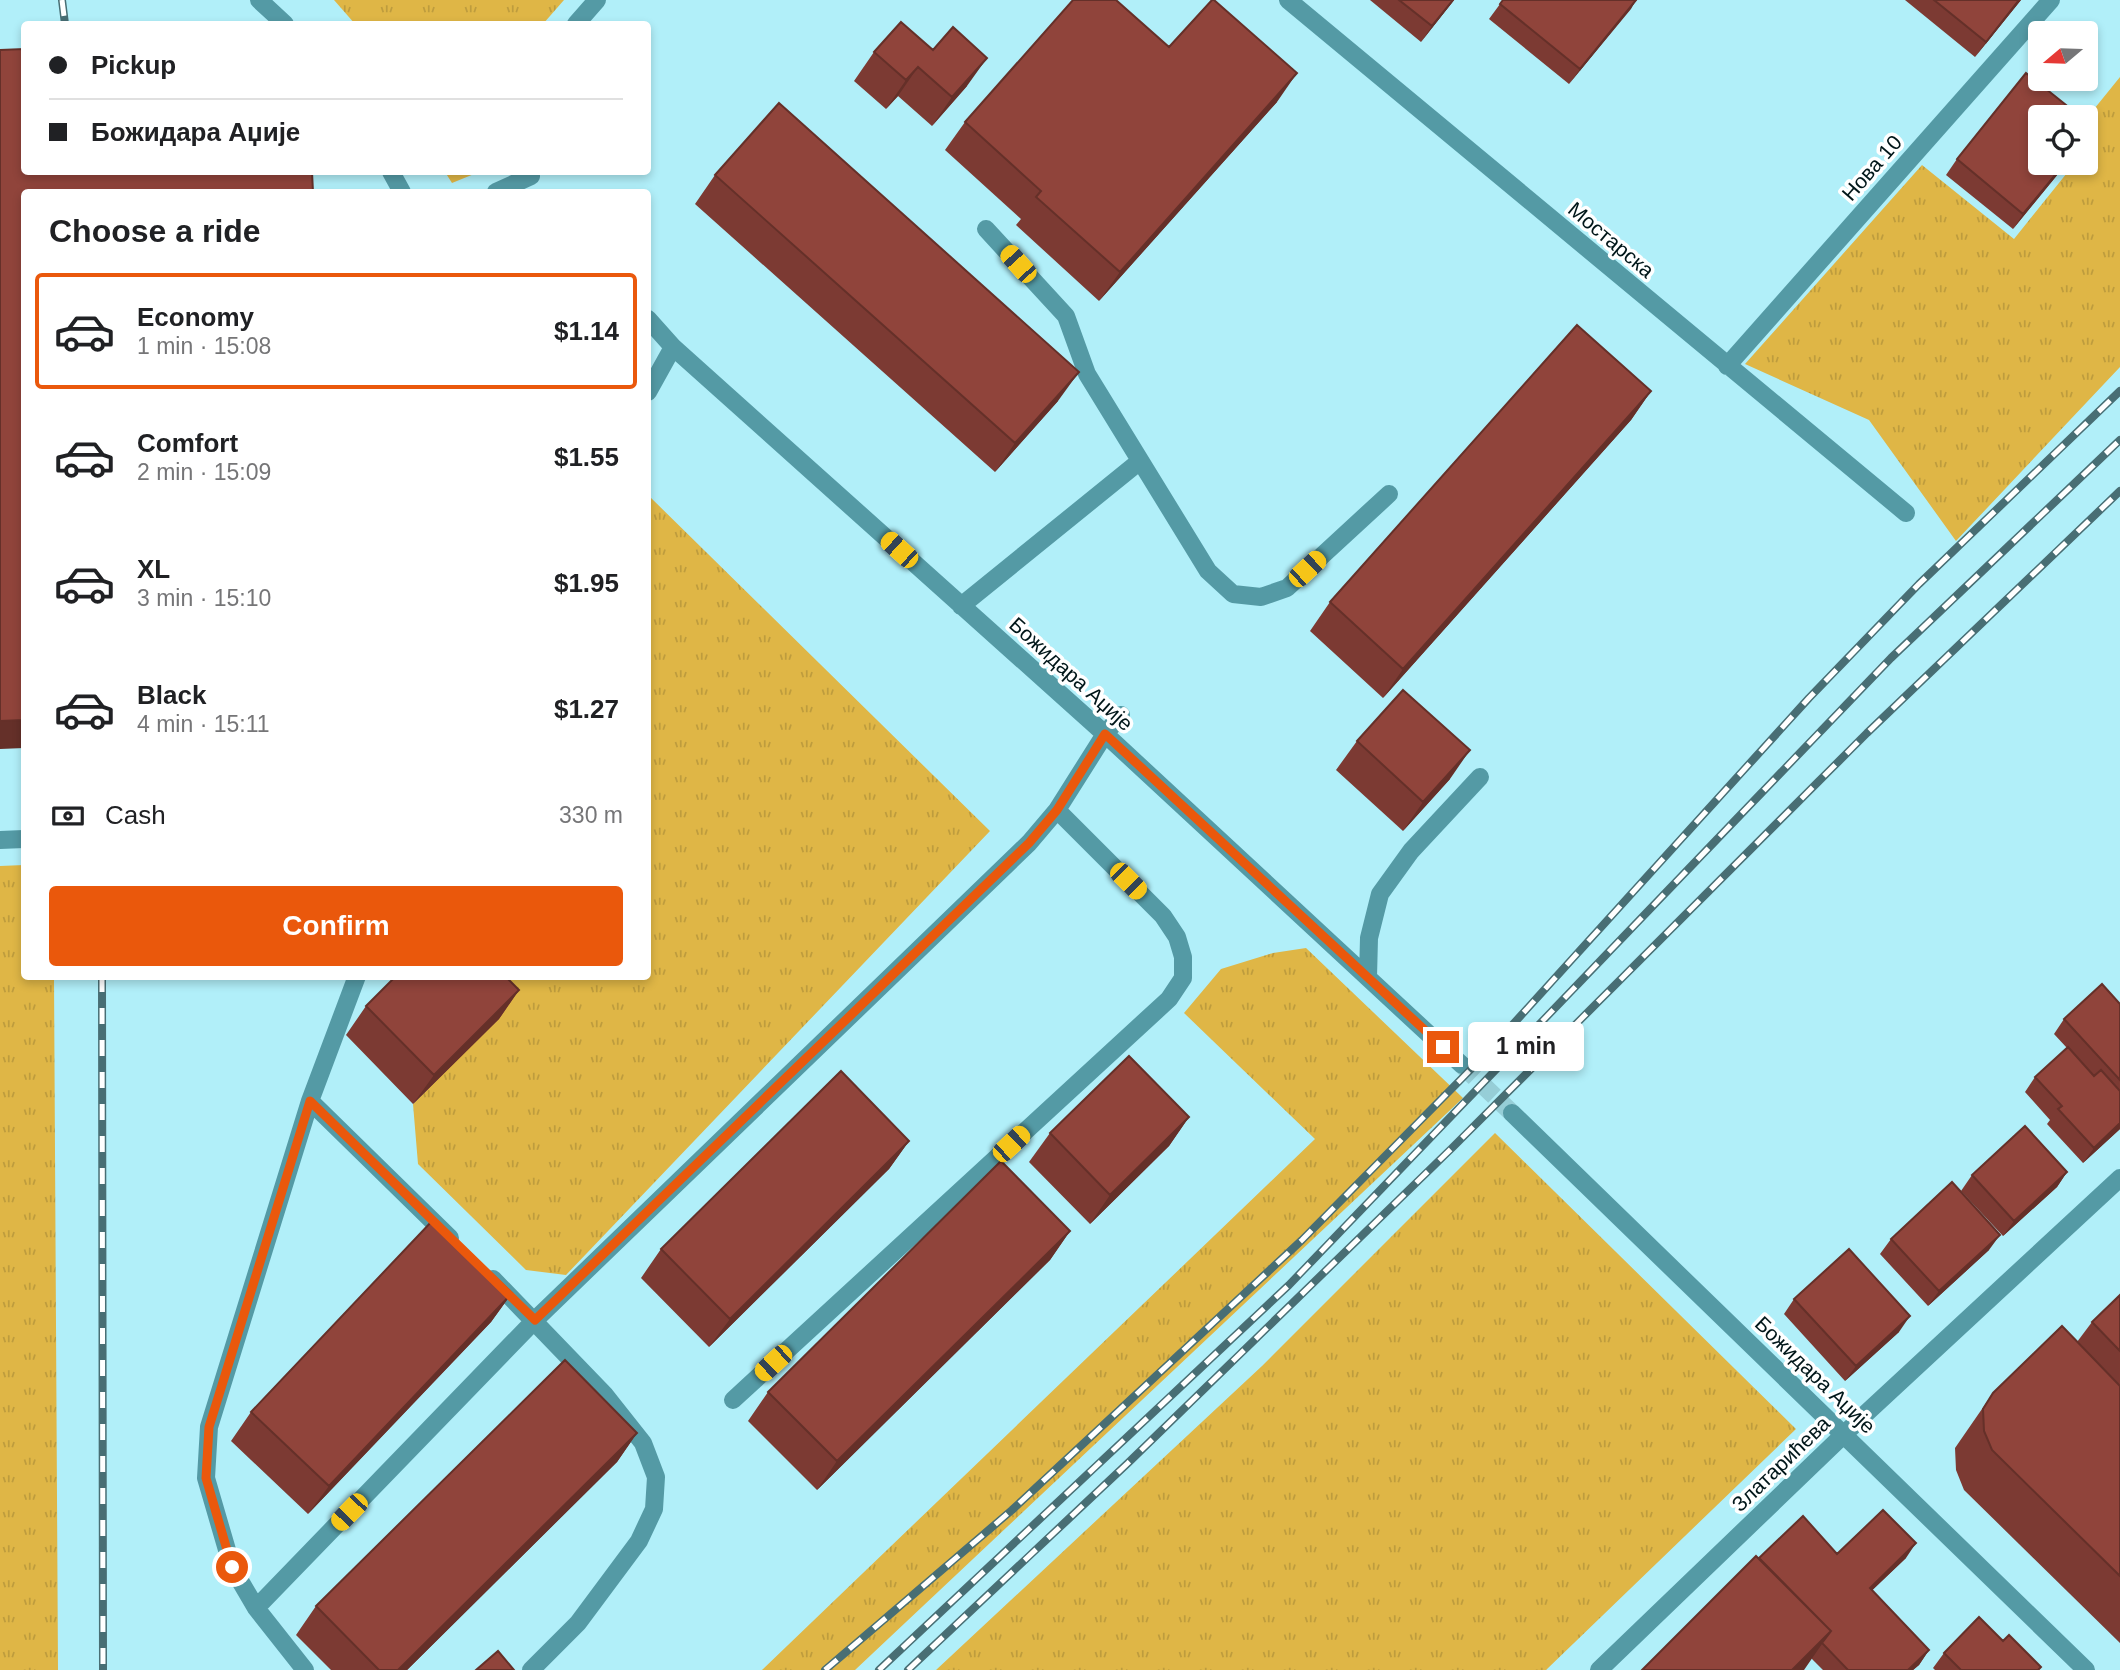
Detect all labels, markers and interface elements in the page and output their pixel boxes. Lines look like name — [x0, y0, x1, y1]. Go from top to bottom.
north arrow — [2028, 21, 2098, 91]
map controls — [2028, 21, 2098, 175]
text: Pickup — [91, 50, 176, 80]
button: locate — [2028, 105, 2098, 175]
text: Божидара Аџије — [91, 117, 300, 147]
street label: Нова 10 — [1837, 130, 1906, 205]
street label: Мостарска — [1564, 197, 1659, 282]
text: Choose a ride — [49, 213, 261, 249]
car — [997, 241, 1040, 287]
icon: car — [53, 300, 116, 363]
text: Economy — [137, 302, 254, 332]
text: $1.14 — [554, 316, 619, 346]
text: 1 min · 15:08 — [137, 333, 271, 359]
icon: car — [53, 426, 116, 489]
text: Comfort — [137, 428, 238, 458]
text: $1.55 — [554, 442, 619, 472]
text: 2 min · 15:09 — [137, 459, 271, 485]
car — [877, 528, 922, 572]
car — [1285, 547, 1330, 591]
icon: car — [53, 552, 116, 615]
text: XL — [137, 554, 170, 584]
text: $1.95 — [554, 568, 619, 598]
text: 3 min · 15:10 — [137, 585, 271, 611]
street label: Божидара Аџије — [1005, 612, 1138, 735]
icon: car — [53, 678, 116, 741]
text: Black — [137, 680, 206, 710]
text: $1.27 — [554, 694, 619, 724]
text: 4 min · 15:11 — [137, 711, 270, 737]
icon: cash — [49, 797, 87, 835]
text: Cash — [105, 800, 166, 830]
text: 330 m — [559, 802, 623, 828]
car — [1106, 859, 1151, 903]
button: Confirm — [49, 886, 623, 966]
callout: 1 min — [1468, 1023, 1583, 1072]
route end — [1427, 1031, 1459, 1063]
text: 1 min — [1496, 1033, 1556, 1059]
car — [989, 1122, 1034, 1166]
street label: Божидара Аџије — [1751, 1312, 1880, 1438]
car — [751, 1341, 796, 1385]
street label: Златарићева — [1727, 1411, 1834, 1516]
car — [327, 1490, 372, 1534]
route start — [216, 1551, 248, 1583]

